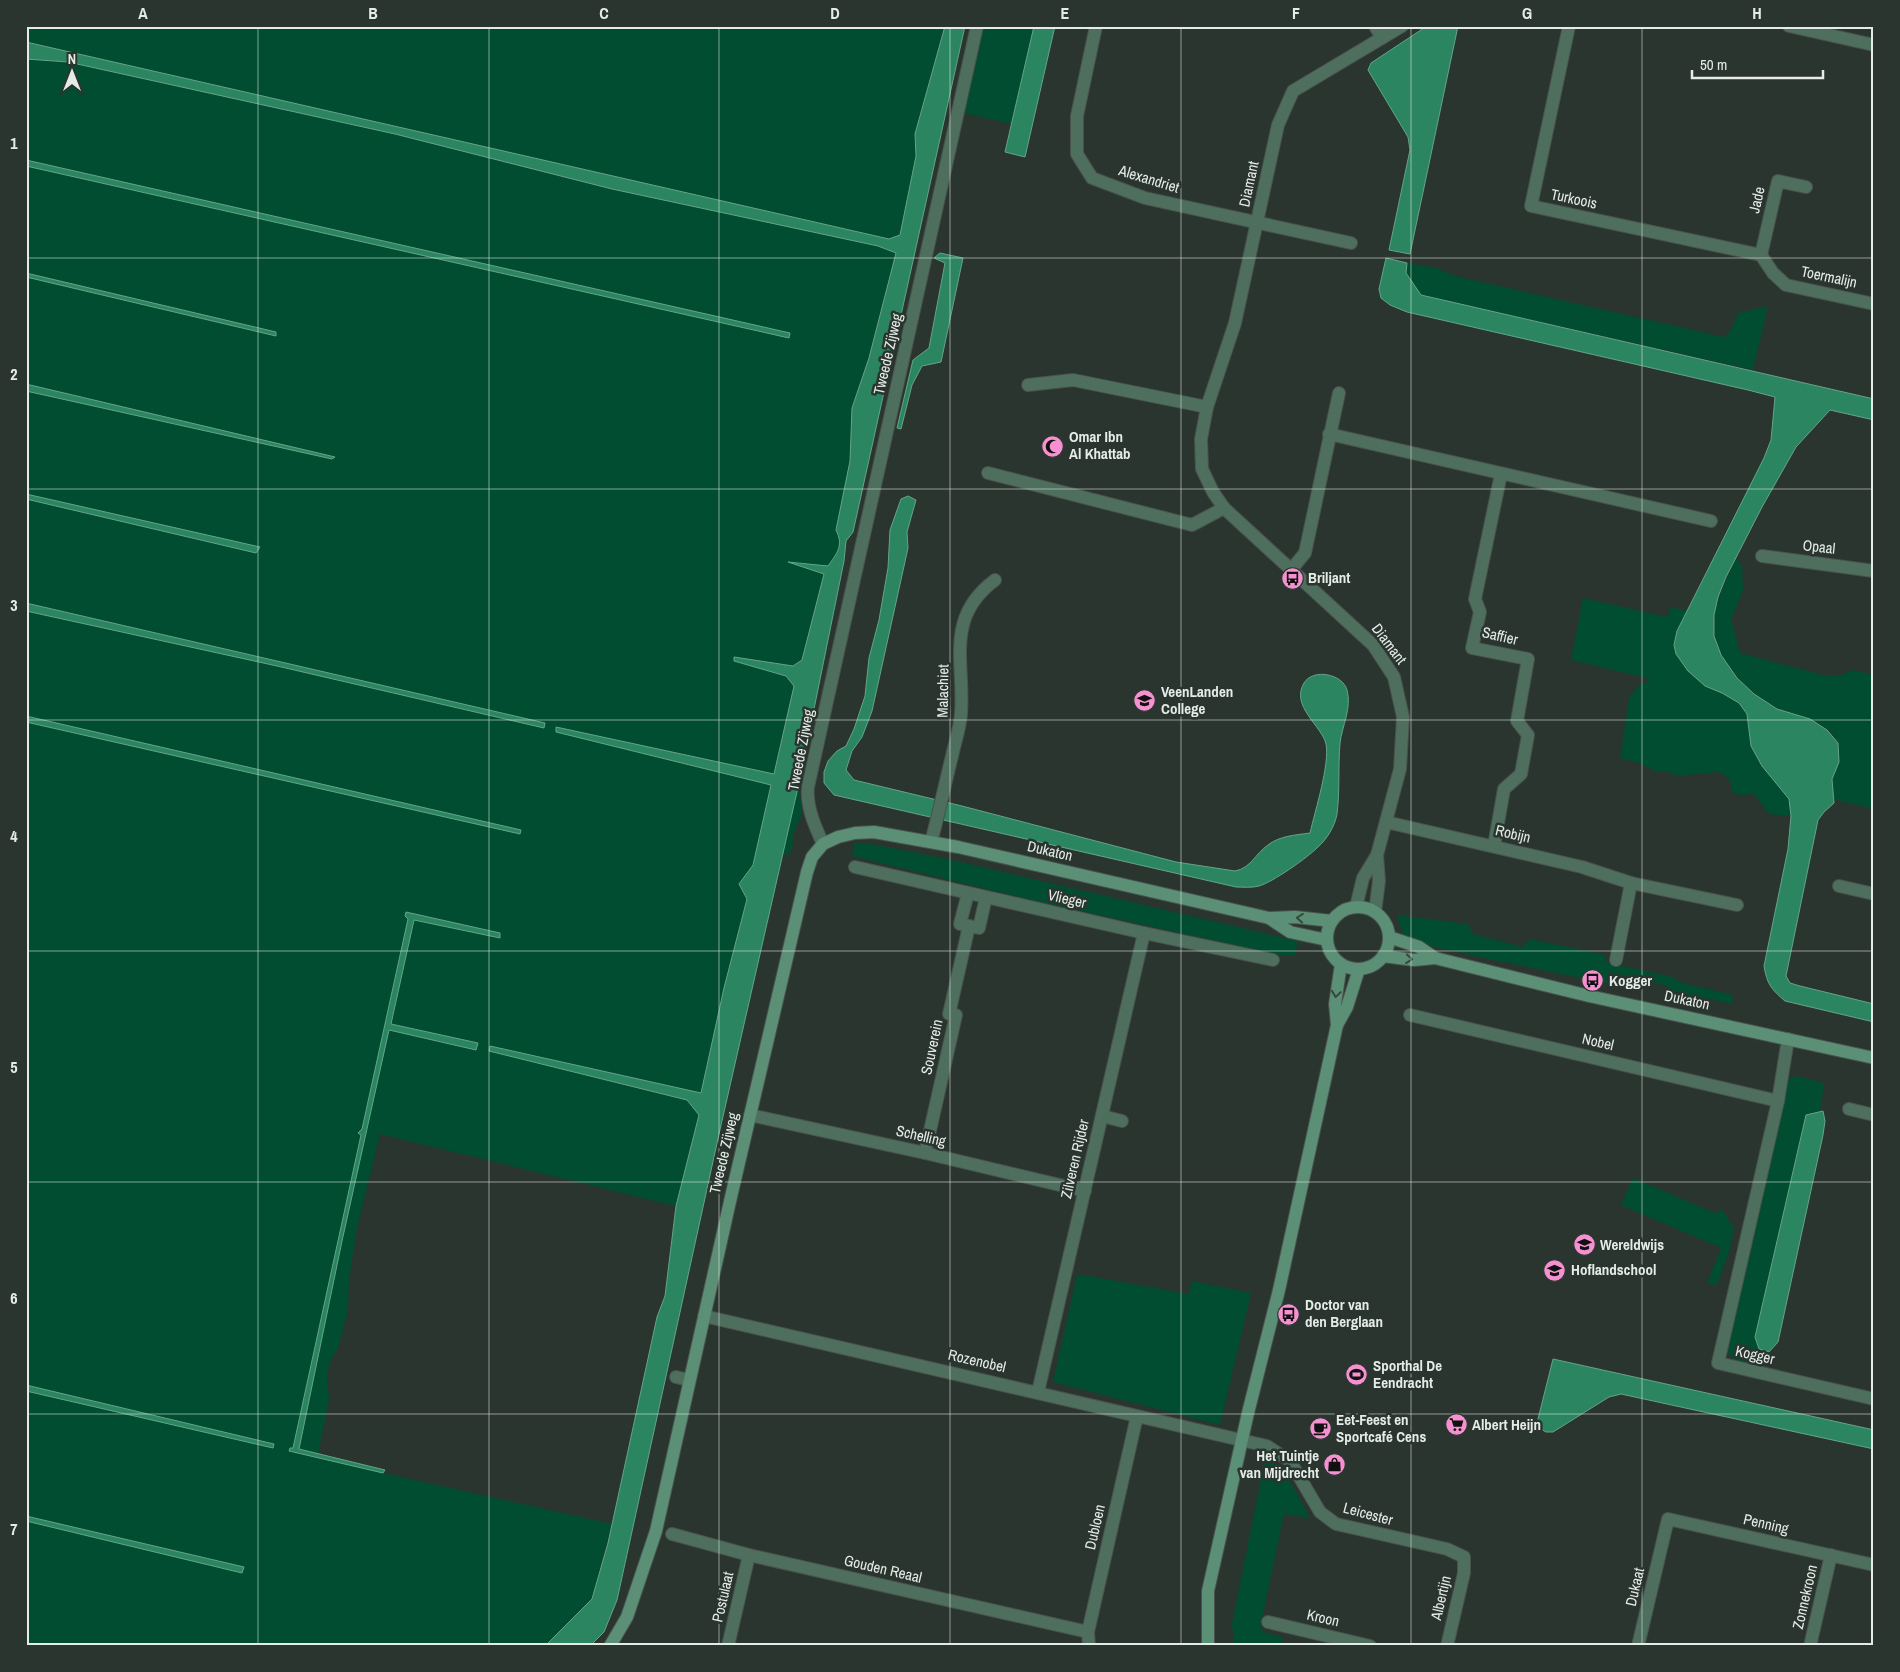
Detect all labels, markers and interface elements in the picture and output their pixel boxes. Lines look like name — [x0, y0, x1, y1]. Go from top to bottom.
text: A — [138, 2, 148, 24]
text: B — [368, 2, 378, 24]
text: C — [599, 2, 609, 24]
text: D — [830, 2, 840, 24]
text: E — [1061, 2, 1070, 24]
text: F — [1292, 2, 1300, 24]
text: G — [1522, 2, 1532, 24]
text: H — [1752, 2, 1762, 24]
north arrow — [48, 48, 98, 98]
scale bar — [1692, 48, 1824, 80]
text: N — [68, 50, 76, 68]
text: 50 m — [1700, 54, 1727, 75]
text: 1 — [10, 132, 18, 154]
street label: Diamant — [1233, 158, 1264, 209]
street label: Alexandriet — [1115, 159, 1183, 198]
street label: Turkoois — [1549, 183, 1599, 214]
street label: Jade — [1743, 184, 1770, 215]
street label: Toermalijn — [1799, 260, 1859, 293]
street label: Tweede Zijweg — [868, 311, 907, 397]
text: 2 — [10, 363, 18, 385]
place label: Omar Ibn Al Khattab — [1069, 426, 1131, 464]
mosque icon: Omar Ibn Al Khattab — [1041, 434, 1065, 458]
street label: Opaal — [1802, 534, 1836, 559]
bus stop icon: Briljant — [1280, 566, 1304, 590]
place label: Briljant — [1308, 567, 1350, 588]
text: 3 — [10, 594, 18, 616]
street label: Diamant — [1367, 619, 1412, 669]
street label: Saffier — [1480, 621, 1520, 650]
street label: Malachiet — [932, 664, 953, 718]
place label: VeenLanden College — [1161, 681, 1233, 719]
school or university icon: VeenLanden College — [1133, 689, 1157, 713]
street label: Tweede Zijweg — [782, 707, 819, 793]
street label: Robijn — [1493, 819, 1533, 848]
text: 4 — [10, 825, 18, 847]
street label: Dukaton — [1025, 835, 1075, 866]
street label: Vlieger — [1046, 884, 1088, 913]
one-way arrow — [1296, 913, 1304, 924]
one-way arrow — [1406, 953, 1414, 964]
bus stop icon: Kogger — [1581, 969, 1605, 993]
place label: Kogger — [1609, 970, 1652, 991]
street label: Dukaton — [1663, 984, 1712, 1015]
one-way arrow — [1332, 990, 1342, 999]
street label: Souverein — [915, 1017, 948, 1077]
street label: Nobel — [1580, 1028, 1616, 1055]
text: 5 — [10, 1056, 18, 1078]
street label: Tweede Zijweg — [704, 1110, 743, 1196]
street label: Zilveren Rijder — [1055, 1117, 1094, 1201]
street label: Schelling — [894, 1120, 948, 1151]
school or university icon: Wereldwijs — [1572, 1233, 1596, 1257]
place label: Wereldwijs — [1600, 1234, 1664, 1255]
school or university icon: Hoflandschool — [1543, 1258, 1567, 1282]
place label: Hoflandschool — [1571, 1259, 1656, 1280]
text: 6 — [10, 1287, 18, 1309]
place label: Doctor van den Berglaan — [1305, 1294, 1383, 1332]
bus stop icon: Doctor van den Berglaan — [1277, 1302, 1301, 1326]
street label: Kogger — [1733, 1340, 1777, 1369]
street label: Rozenobel — [946, 1344, 1008, 1377]
place label: Sporthal De Eendracht — [1373, 1355, 1442, 1393]
sports icon: Sporthal De Eendracht — [1345, 1363, 1369, 1387]
place label: Eet-Feest en Sportcafé Cens — [1336, 1409, 1426, 1447]
supermarket icon: Albert Heijn — [1444, 1413, 1468, 1437]
place label: Albert Heijn — [1472, 1414, 1541, 1435]
cafe icon: Eet-Feest en Sportcafé Cens — [1308, 1417, 1332, 1441]
place label: Het Tuintje van Mijdrecht — [1240, 1445, 1319, 1483]
shop icon: Het Tuintje van Mijdrecht — [1323, 1453, 1347, 1477]
street label: Leicester — [1341, 1497, 1395, 1530]
street label: Dubloen — [1079, 1502, 1110, 1552]
street label: Penning — [1741, 1508, 1791, 1539]
text: 7 — [10, 1518, 18, 1540]
street label: Gouden Reaal — [842, 1549, 924, 1588]
street label: Zonnekroon — [1787, 1563, 1822, 1631]
street label: Dukaat — [1620, 1565, 1649, 1608]
street label: Postulaat — [707, 1569, 739, 1624]
street label: Albertijn — [1425, 1574, 1456, 1623]
street label: Kroon — [1305, 1604, 1341, 1631]

